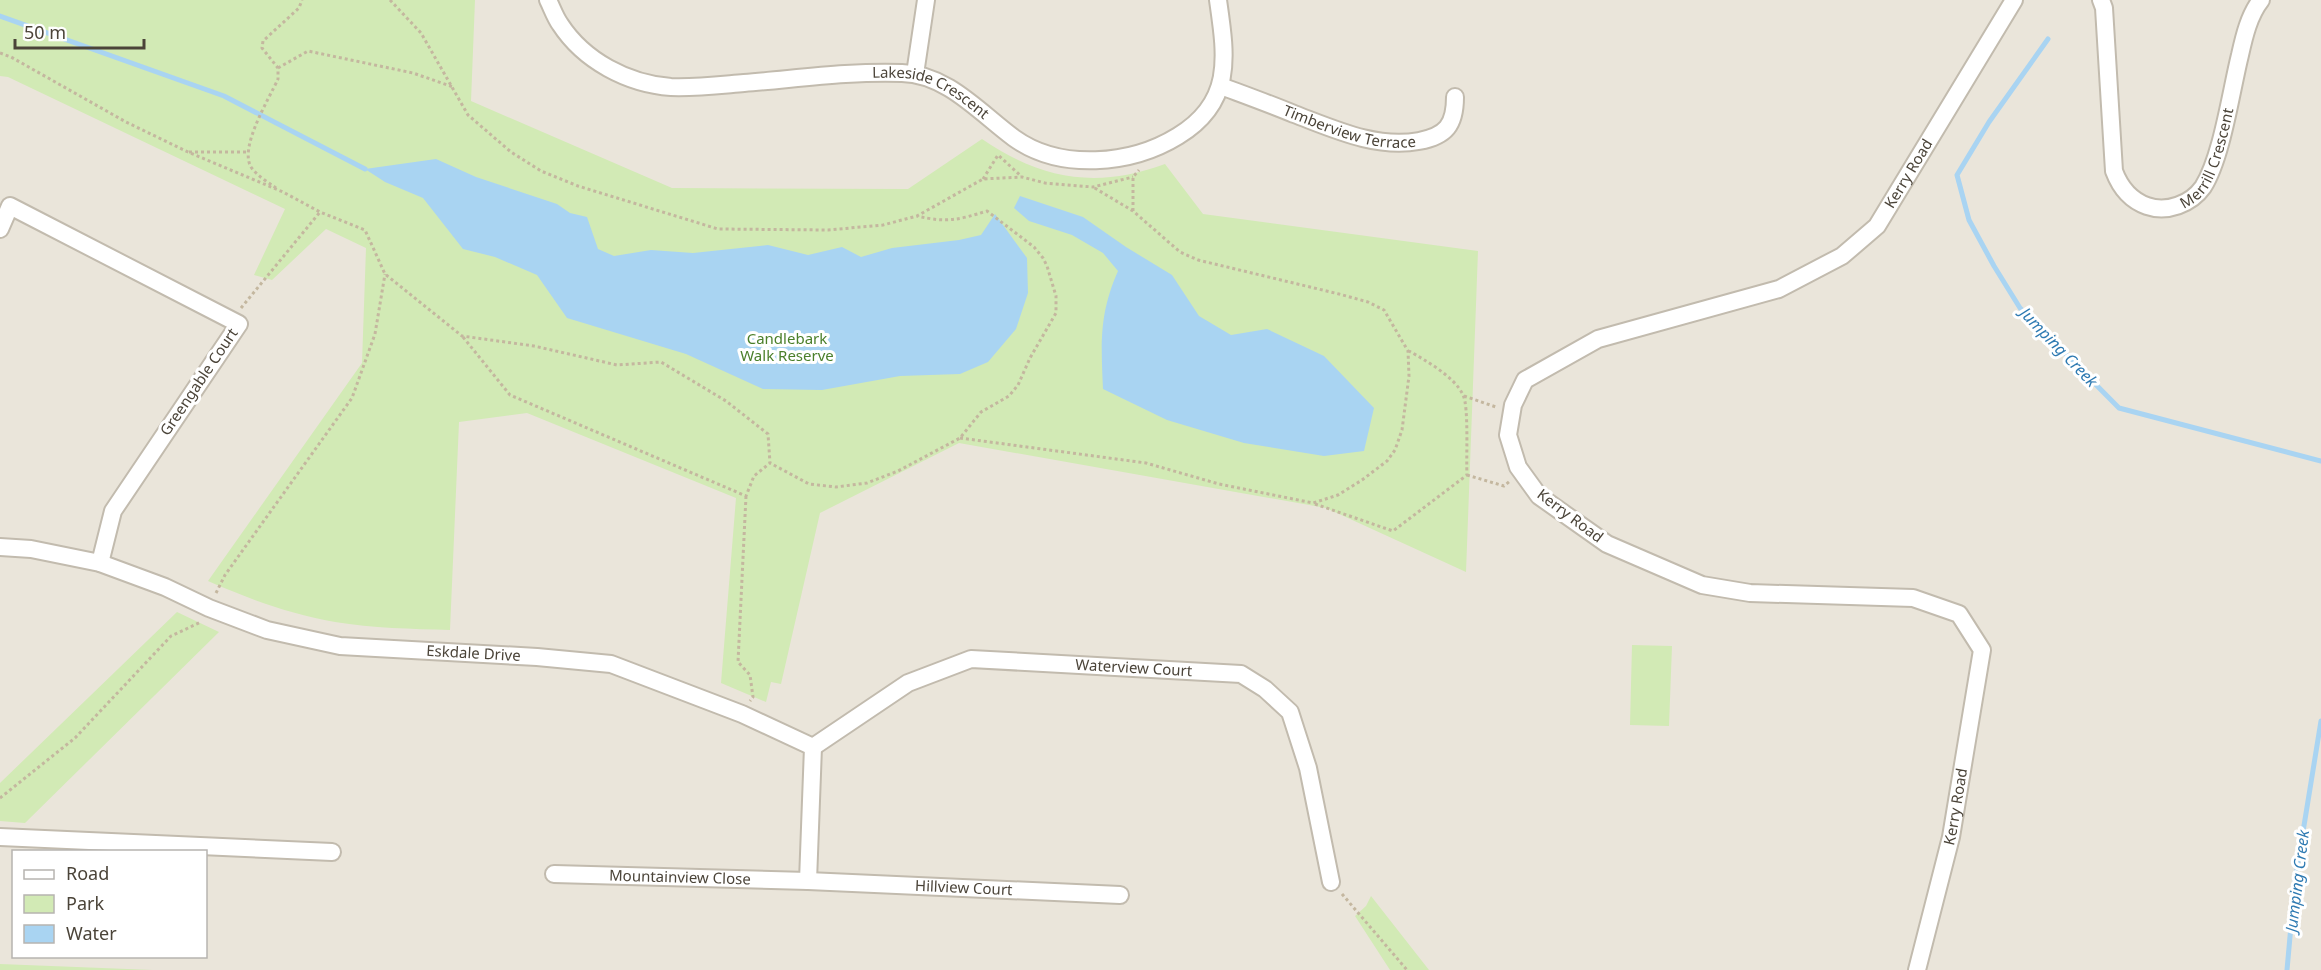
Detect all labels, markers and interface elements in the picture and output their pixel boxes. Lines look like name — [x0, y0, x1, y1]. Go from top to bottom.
scale bar — [15, 12, 144, 50]
text: 50 m — [24, 20, 66, 44]
street label: Lakeside Crescent — [872, 62, 994, 123]
street label: Timberview Terrace — [1281, 100, 1417, 152]
street label: Merrill Crescent — [2176, 105, 2238, 213]
street label: Kerry Road — [1879, 135, 1937, 212]
water label: Jumping Creek — [2013, 300, 2103, 392]
street label: Greengable Court — [155, 323, 242, 439]
park label: Candlebark Walk Reserve — [740, 328, 834, 365]
street label: Kerry Road — [1534, 484, 1608, 547]
street label: Eskdale Drive — [426, 640, 521, 665]
street label: Waterview Court — [1075, 654, 1193, 680]
street label: Kerry Road — [1938, 767, 1971, 847]
water label: Jumping Creek — [2279, 827, 2314, 936]
legend — [12, 850, 207, 958]
text: Road — [66, 861, 109, 885]
street label: Mountainview Close — [609, 865, 751, 888]
street label: Hillview Court — [915, 875, 1014, 899]
text: Park — [66, 891, 104, 915]
text: Water — [66, 921, 117, 945]

